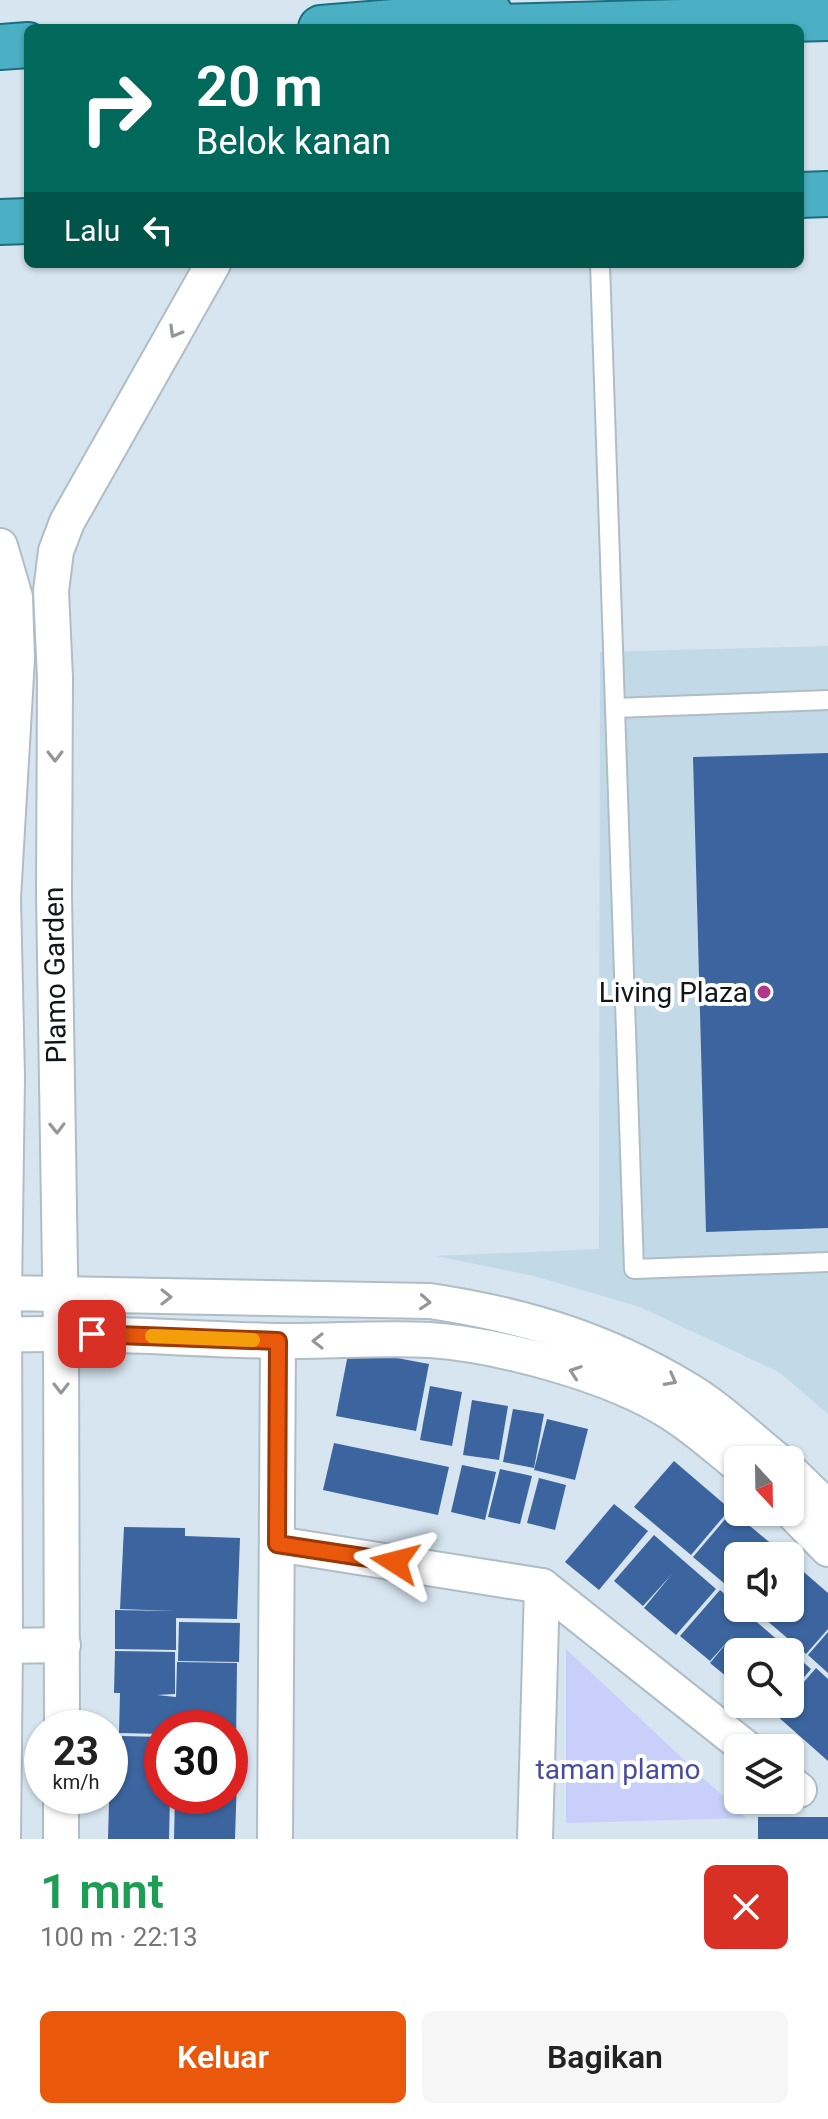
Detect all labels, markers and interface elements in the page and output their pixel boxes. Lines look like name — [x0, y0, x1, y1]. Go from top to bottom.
text: 20 m — [196, 54, 323, 120]
icon: right — [64, 56, 168, 160]
text: Belok kanan — [196, 121, 391, 163]
icon: left — [136, 208, 180, 252]
text: Lalu — [64, 213, 120, 248]
one-way arrow — [169, 323, 185, 338]
one-way arrow — [46, 750, 64, 763]
street label: Plamo Garden — [37, 886, 73, 1064]
place label: Living Plaza — [599, 976, 748, 1009]
marker: Living Plaza — [755, 983, 773, 1001]
one-way arrow — [49, 1122, 66, 1135]
one-way arrow — [160, 1288, 173, 1306]
one-way arrow — [419, 1293, 432, 1310]
pin — [58, 1300, 126, 1368]
icon: arrive — [70, 1312, 114, 1356]
one-way arrow — [311, 1332, 324, 1350]
one-way arrow — [568, 1366, 582, 1382]
one-way arrow — [663, 1371, 677, 1386]
one-way arrow — [52, 1382, 70, 1395]
north arrow — [724, 1446, 804, 1526]
map controls — [724, 1446, 804, 1814]
position arrow — [353, 1520, 437, 1604]
button: sound — [724, 1542, 804, 1622]
button: search — [724, 1638, 804, 1718]
speed limit sign: 30 — [144, 1710, 248, 1814]
text: 23 — [53, 1728, 99, 1775]
button: layers — [724, 1734, 804, 1814]
park label: taman plamo — [536, 1753, 700, 1786]
text: km/h — [53, 1770, 99, 1794]
text: 1 mnt — [40, 1863, 164, 1920]
button: close — [704, 1865, 788, 1949]
text: 100 m · 22:13 — [40, 1922, 198, 1952]
button: Keluar — [40, 2011, 406, 2103]
button: Bagikan — [422, 2011, 788, 2103]

